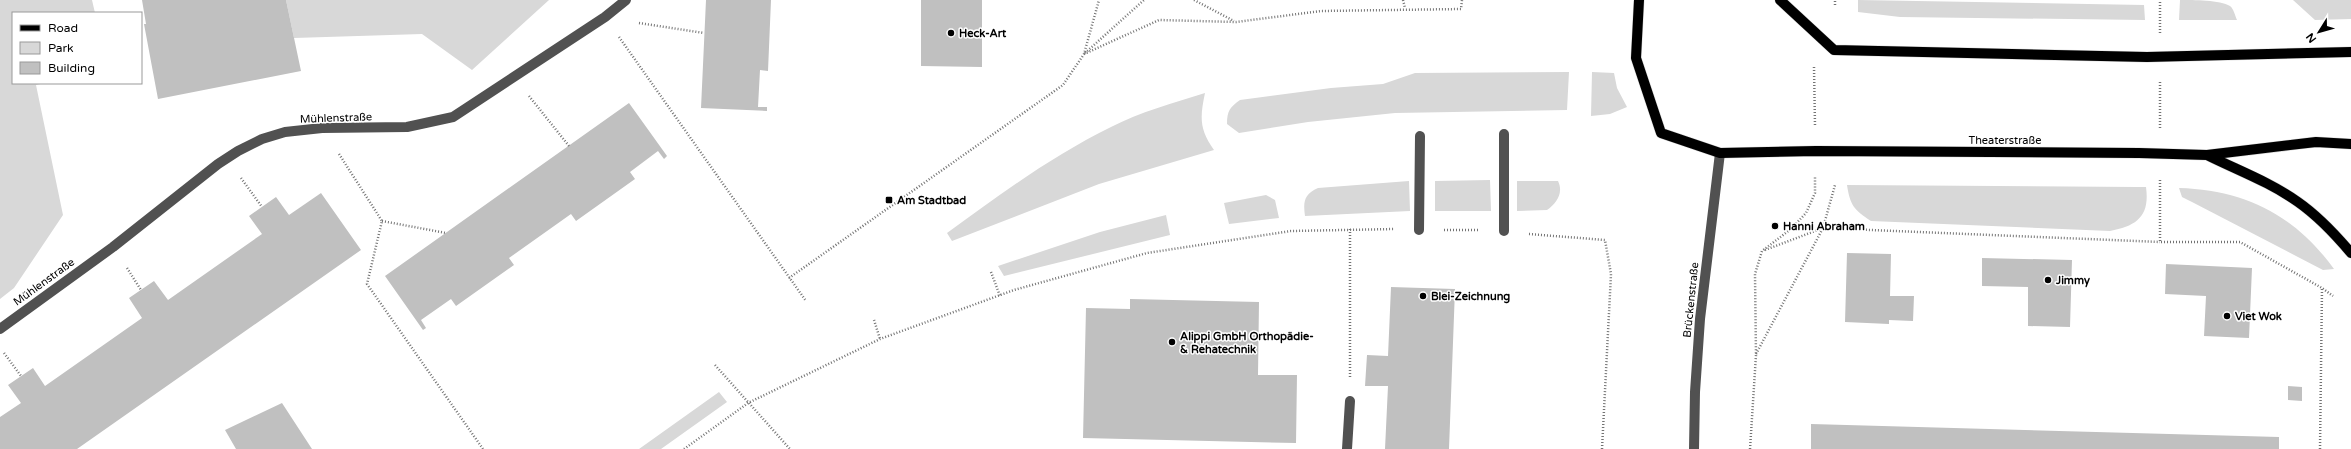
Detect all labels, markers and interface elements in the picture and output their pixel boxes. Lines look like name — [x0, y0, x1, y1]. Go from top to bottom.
legend — [12, 12, 142, 84]
north arrow — [2299, 12, 2339, 52]
text: Road — [48, 21, 78, 35]
place label: Heck-Art — [959, 27, 1007, 40]
marker: Heck-Art — [946, 28, 956, 38]
text: N — [2304, 30, 2319, 45]
text: Park — [48, 41, 74, 55]
text: Building — [48, 61, 95, 75]
street label: Mühlenstraße — [300, 110, 372, 126]
street label: Theaterstraße — [1969, 134, 2041, 147]
place label: Am Stadtbad — [897, 194, 966, 207]
marker: Am Stadtbad — [884, 195, 894, 205]
place label: Hanni Abraham — [1783, 220, 1865, 233]
marker: Hanni Abraham — [1770, 221, 1780, 231]
street label: Mühlenstraße — [11, 255, 77, 309]
street label: Brückenstraße — [1681, 262, 1701, 338]
place label: Jimmy — [2055, 274, 2090, 288]
marker: Jimmy — [2043, 275, 2053, 285]
place label: Blei-Zeichnung — [1431, 290, 1510, 304]
marker: Blei-Zeichnung — [1418, 291, 1428, 301]
place label: Viet Wok — [2235, 310, 2282, 323]
marker: Viet Wok — [2222, 311, 2232, 321]
place label: Alippi GmbH Orthopädie- & Rehatechnik — [1180, 330, 1314, 356]
marker: Alippi GmbH Orthopädie- & Rehatechnik — [1167, 337, 1177, 347]

